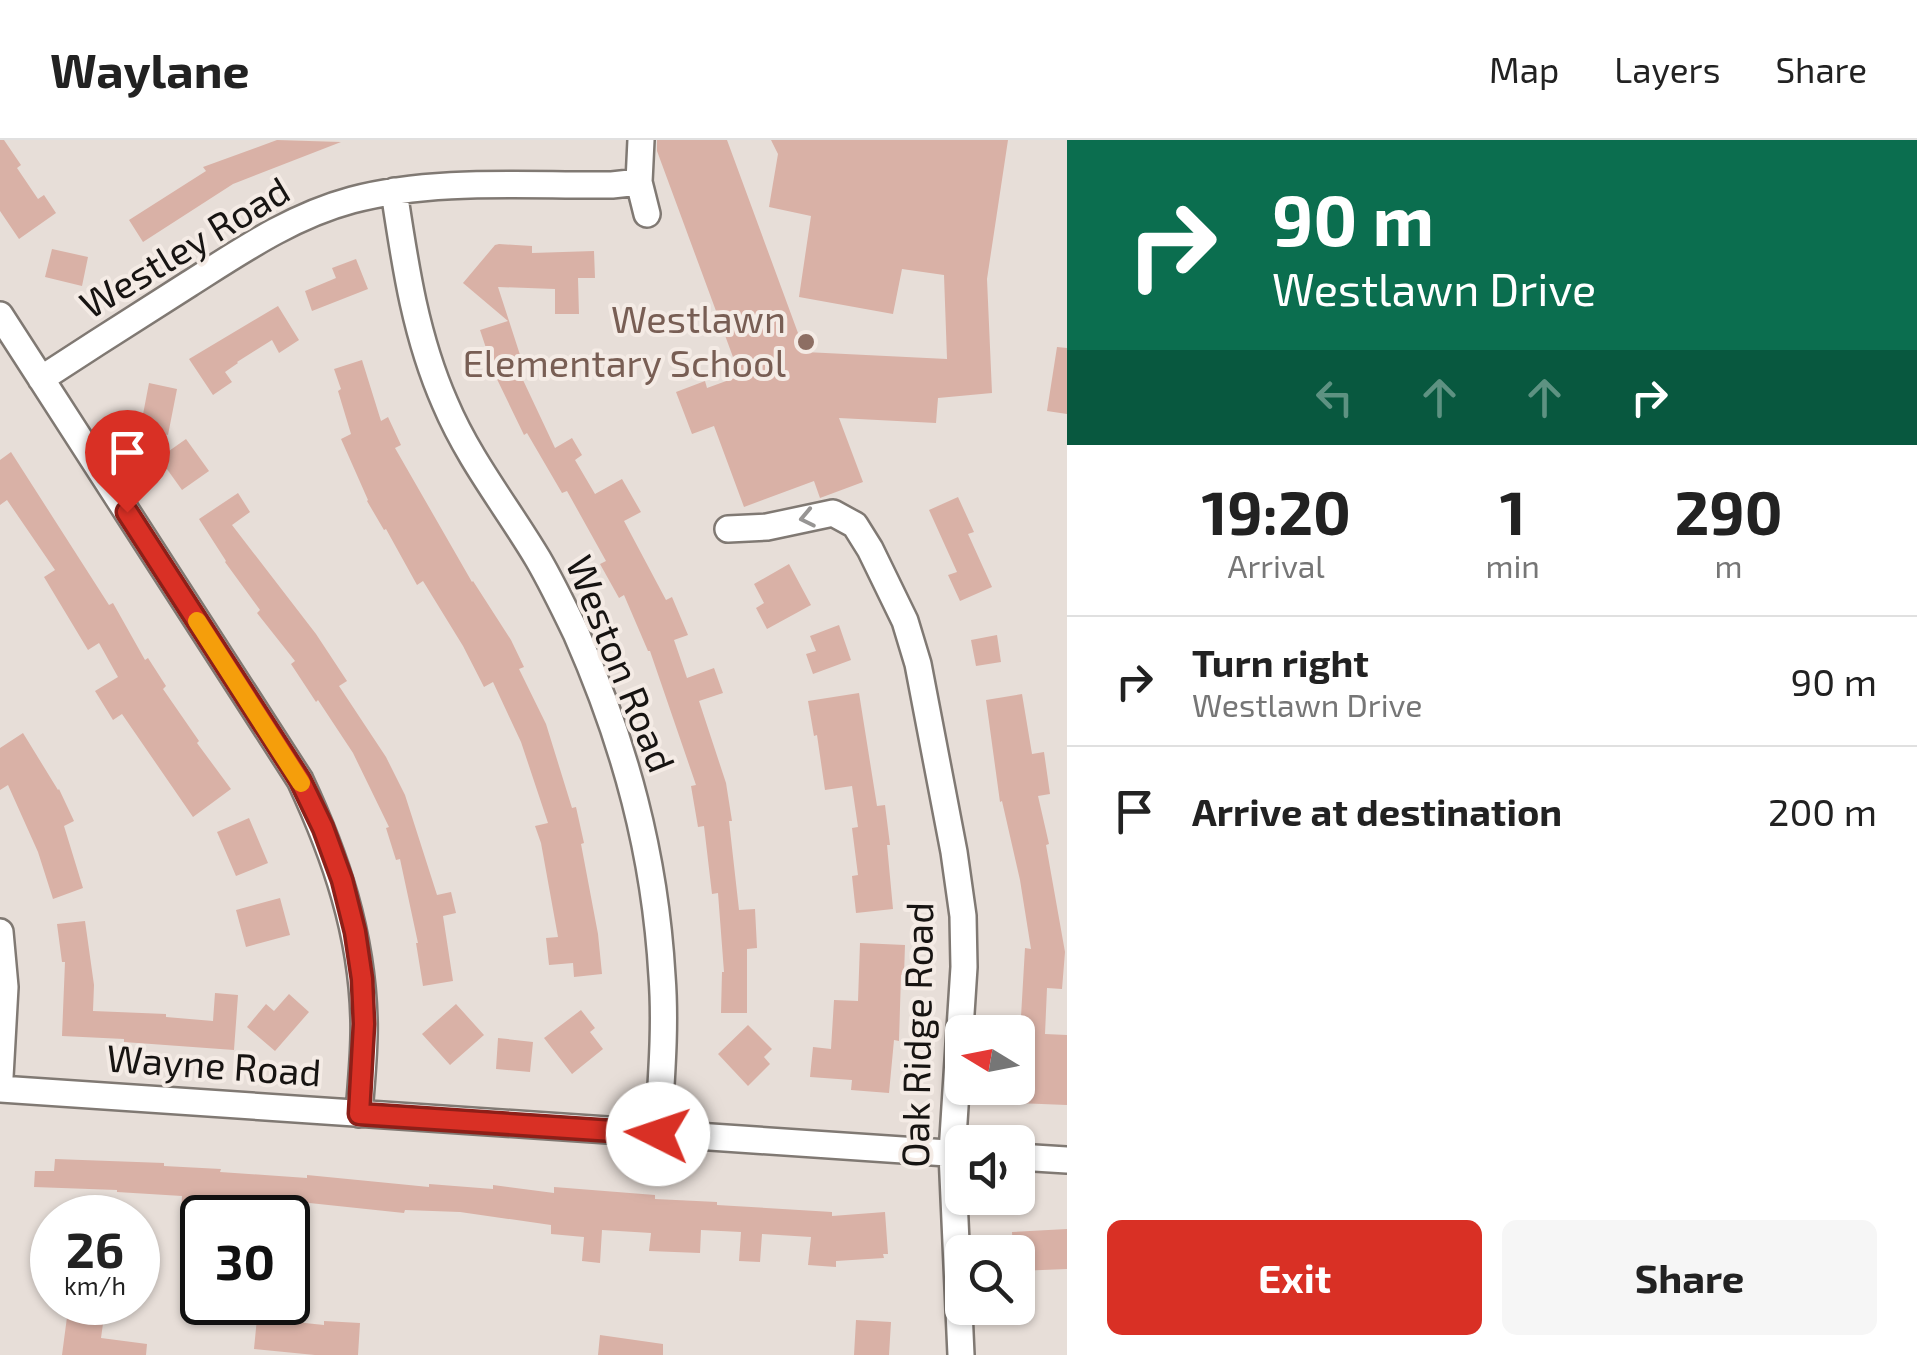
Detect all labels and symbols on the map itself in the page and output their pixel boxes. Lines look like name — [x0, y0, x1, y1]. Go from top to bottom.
street label: Westley Road — [71, 166, 297, 327]
place label: Westlawn Elementary School — [463, 295, 786, 385]
marker: Westlawn Elementary School — [795, 331, 817, 353]
pin — [85, 410, 170, 513]
one-way arrow — [799, 507, 816, 528]
street label: Weston Road — [558, 548, 686, 778]
street label: Oak Ridge Road — [891, 902, 941, 1168]
north arrow — [945, 1015, 1035, 1105]
street label: Wayne Road — [105, 1034, 323, 1094]
position arrow — [606, 1082, 710, 1186]
speed limit sign: 30 — [180, 1195, 310, 1325]

